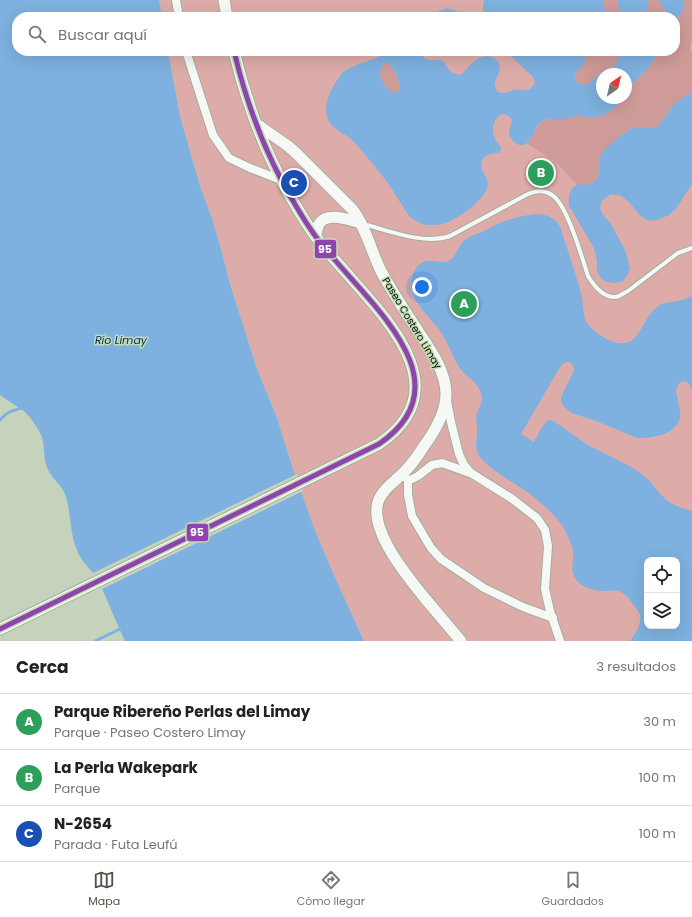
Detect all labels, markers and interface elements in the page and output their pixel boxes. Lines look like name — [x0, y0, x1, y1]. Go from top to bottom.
search box — [12, 12, 680, 56]
icon: search — [26, 23, 48, 45]
text: Buscar aquí — [58, 24, 147, 45]
north arrow — [596, 68, 632, 104]
pin: B — [528, 158, 554, 188]
pin: C — [281, 168, 307, 198]
line badge: 95 — [314, 239, 337, 259]
text: 95 — [318, 241, 332, 257]
street label: Paseo Costero Limay — [379, 274, 446, 372]
your location — [412, 277, 432, 297]
pin: A — [451, 289, 477, 319]
water label: Río Limay — [95, 332, 148, 348]
line badge: 95 — [186, 523, 209, 542]
text: 95 — [190, 524, 204, 540]
map controls — [644, 557, 680, 629]
button: locate — [644, 557, 680, 593]
button: layers — [644, 593, 680, 629]
text: Cerca — [16, 655, 69, 679]
text: 3 resultados — [596, 657, 676, 676]
text: Parque Ribereño Perlas del Limay — [54, 701, 310, 722]
text: A — [24, 712, 34, 731]
text: 30 m — [643, 712, 676, 731]
text: Parque · Paseo Costero Limay — [54, 723, 246, 742]
text: La Perla Wakepark — [54, 757, 198, 778]
text: B — [25, 768, 33, 787]
text: 100 m — [639, 768, 676, 787]
text: Parque — [54, 779, 100, 798]
text: N-2654 — [54, 813, 112, 834]
text: C — [24, 824, 34, 843]
text: 100 m — [639, 824, 676, 843]
text: Parada · Futa Leufú — [54, 835, 178, 854]
tab: Mapa — [88, 869, 120, 910]
tab: Cómo llegar — [297, 869, 365, 910]
tab: Guardados — [541, 869, 604, 910]

